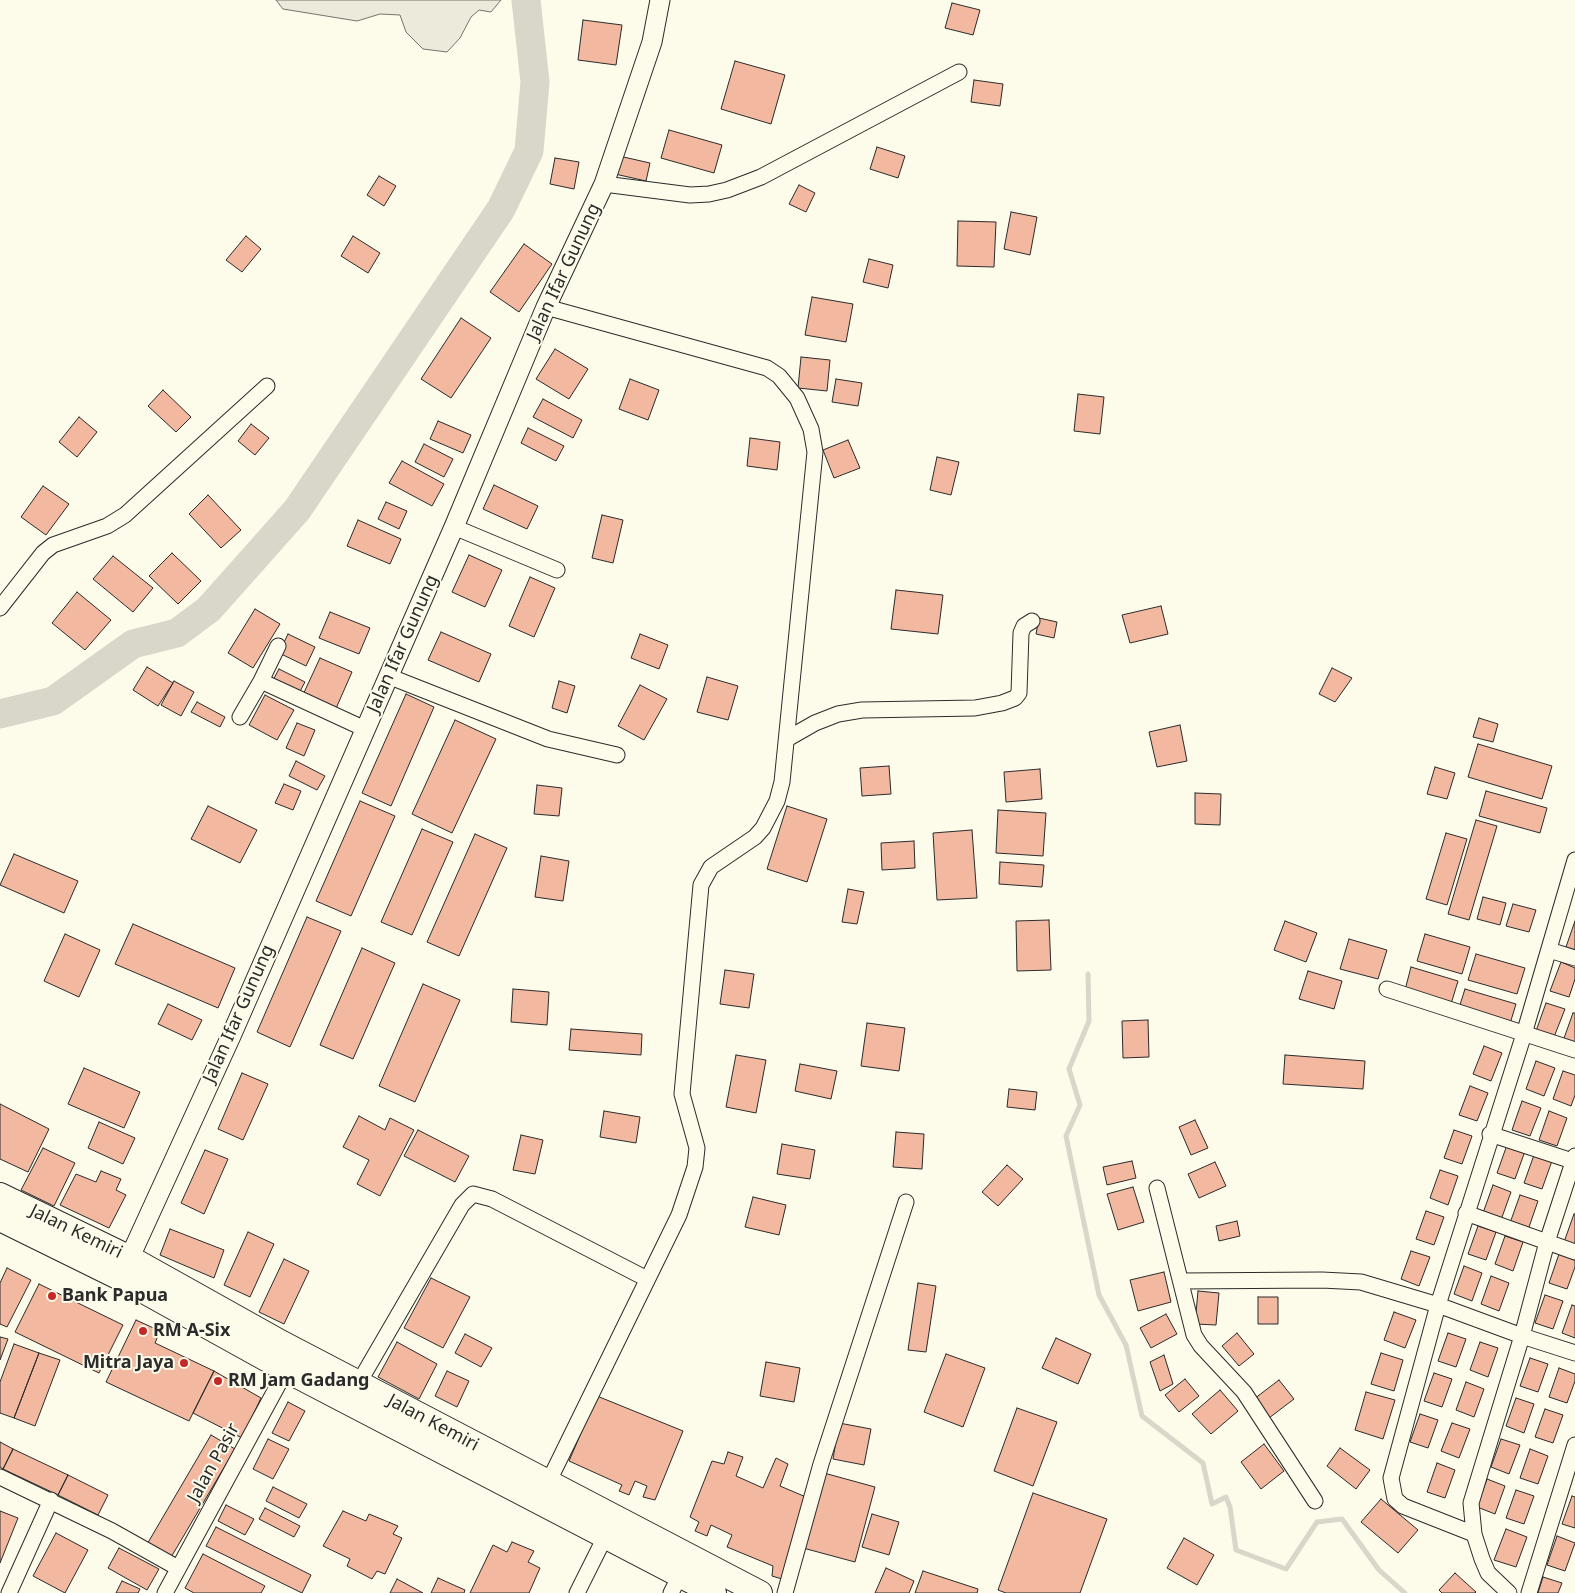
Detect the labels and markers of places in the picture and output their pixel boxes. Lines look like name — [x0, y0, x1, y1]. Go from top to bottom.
place label: Bank Papua — [62, 1285, 168, 1307]
marker: Bank Papua — [46, 1290, 58, 1302]
place label: RM A-Six — [153, 1320, 230, 1342]
marker: RM A-Six — [137, 1325, 149, 1337]
place label: Mitra Jaya — [83, 1352, 174, 1374]
marker: Mitra Jaya — [178, 1357, 190, 1369]
place label: RM Jam Gadang — [228, 1370, 369, 1392]
marker: RM Jam Gadang — [212, 1375, 224, 1387]

